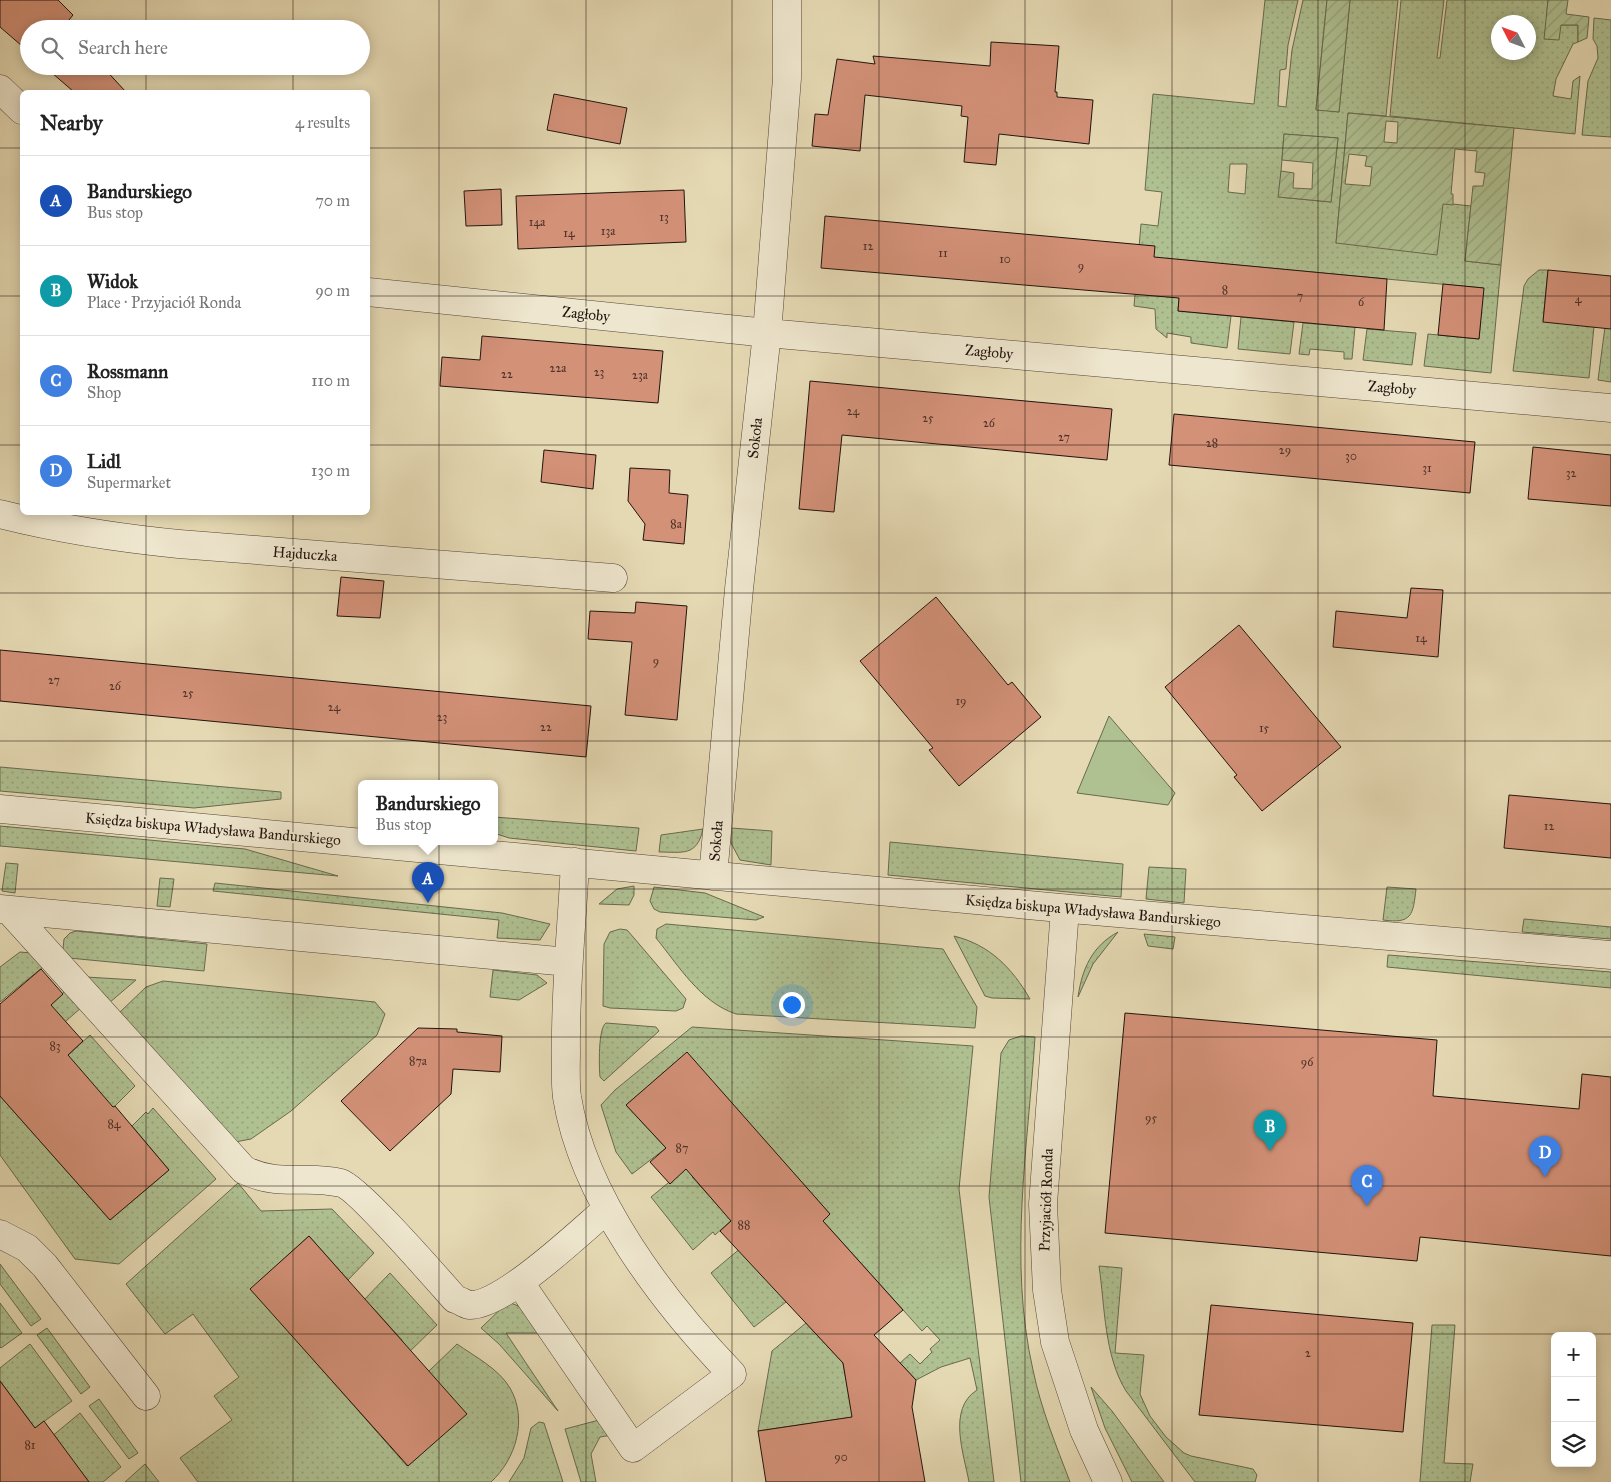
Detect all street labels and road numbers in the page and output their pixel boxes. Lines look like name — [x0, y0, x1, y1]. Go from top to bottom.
street label: Zagłoby — [561, 303, 612, 326]
street label: Zagłoby — [964, 341, 1015, 363]
street label: Zagłoby — [1367, 377, 1418, 399]
street label: Sokoła — [744, 416, 766, 459]
street label: Hajduczka — [272, 543, 339, 565]
street label: Księdza biskupa Władysława Bandurskiego — [84, 809, 342, 849]
street label: Sokoła — [705, 819, 727, 862]
street label: Księdza biskupa Władysława Bandurskiego — [964, 891, 1222, 931]
street label: Przyjaciół Ronda — [1035, 1147, 1057, 1252]

